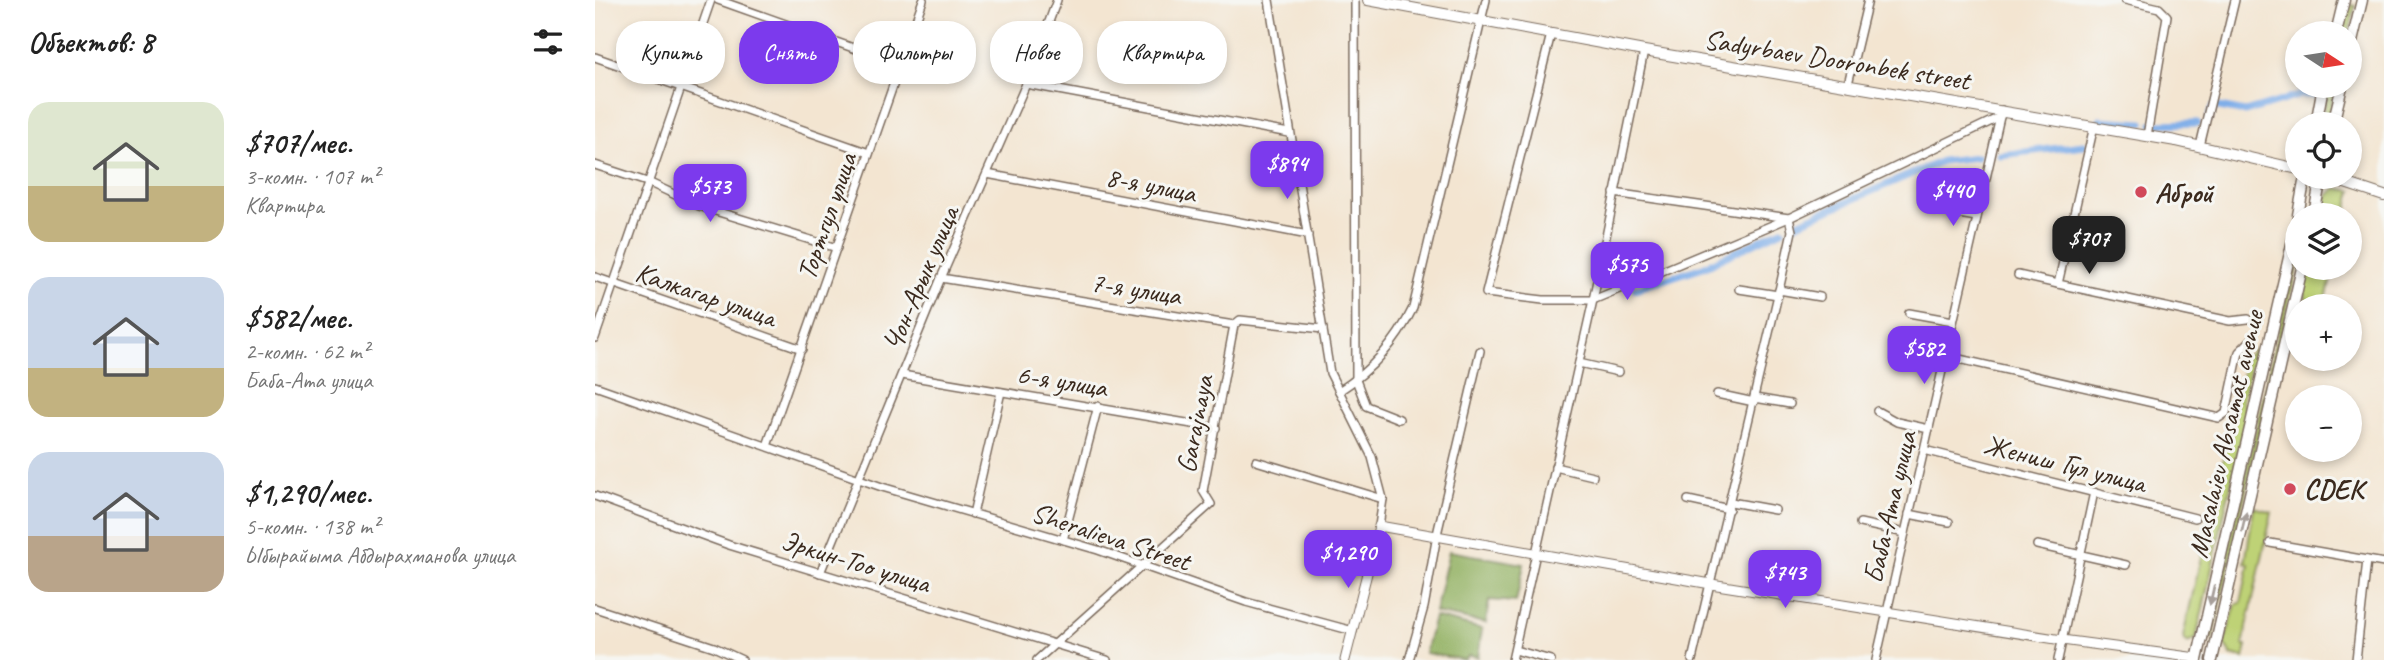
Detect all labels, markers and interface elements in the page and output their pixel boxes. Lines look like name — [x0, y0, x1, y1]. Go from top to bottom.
chip: Купить — [616, 21, 725, 84]
chip: Снять — [739, 21, 839, 84]
chip: Фильтры — [853, 21, 976, 84]
chip: Новое — [990, 21, 1083, 84]
chip: Квартира — [1097, 21, 1227, 84]
street label: Sadyrbaev Dooronbek street — [1702, 21, 1975, 98]
north arrow — [2285, 21, 2363, 98]
map controls — [2285, 21, 2362, 462]
text: Объектов: 8 — [28, 23, 153, 61]
icon: filters — [529, 23, 567, 61]
button: locate — [2285, 112, 2362, 189]
text: $707/мес. — [245, 124, 352, 162]
icon: home — [84, 130, 168, 214]
pin: $894 — [1246, 142, 1328, 201]
street label: Тортгул улица — [789, 147, 865, 284]
text: $894 — [1266, 149, 1308, 178]
street label: 8-я улица — [1103, 159, 1201, 211]
text: 3-комн. · 107 m² — [245, 162, 379, 191]
pin: $573 — [669, 164, 751, 224]
pin: $440 — [1912, 168, 1994, 228]
text: $573 — [690, 172, 730, 201]
place label: Аброй — [2155, 175, 2215, 210]
text: $440 — [1932, 176, 1974, 205]
marker: Аброй — [2133, 184, 2149, 200]
text: Квартира — [245, 191, 323, 220]
street label: Чон-Арык улица — [874, 198, 968, 356]
button: layers — [2285, 203, 2362, 280]
pin: $707 — [2048, 216, 2130, 276]
text: $707 — [2068, 224, 2110, 253]
pin: $575 — [1586, 243, 1668, 302]
text: $575 — [1607, 250, 1647, 279]
street label: Калкагар улица — [631, 254, 783, 336]
street label: 7-я улица — [1088, 264, 1185, 313]
button: + — [2285, 294, 2362, 371]
text: $582/мес. — [245, 299, 352, 337]
icon: home — [84, 305, 168, 389]
street label: Masalaiev Absamat avenue — [2180, 305, 2271, 561]
pin: $582 — [1883, 326, 1965, 386]
text: $582 — [1903, 334, 1945, 363]
text: 2-комн. · 62 m² — [245, 337, 369, 366]
street label: 6-я улица — [1014, 356, 1111, 405]
text: Баба-Ата улица — [245, 366, 372, 395]
street label: Garajnaya — [1168, 371, 1221, 476]
button: − — [2285, 385, 2362, 462]
street label: Баба-Ата улица — [1855, 426, 1924, 587]
street label: Жениш Гул улица — [1980, 426, 2152, 501]
place label: CDEK — [2304, 472, 2368, 507]
text: $1,290/мес. — [245, 474, 372, 512]
icon: home — [84, 480, 168, 564]
marker: CDEK — [2282, 481, 2298, 497]
street label: Sheralieva Street — [1027, 494, 1197, 579]
one-way arrow — [2239, 511, 2250, 533]
text: 5-комн. · 138 m² — [245, 512, 379, 541]
street label: Эркин-Тоо улица — [777, 522, 936, 601]
pin: $1,290 — [1291, 530, 1405, 590]
text: $1,290 — [1320, 538, 1376, 567]
text: Ыбырайыма Абдырахманова улица — [245, 541, 515, 570]
pin: $743 — [1744, 550, 1826, 610]
text: $743 — [1764, 558, 1806, 587]
one-way arrow — [2206, 584, 2217, 606]

